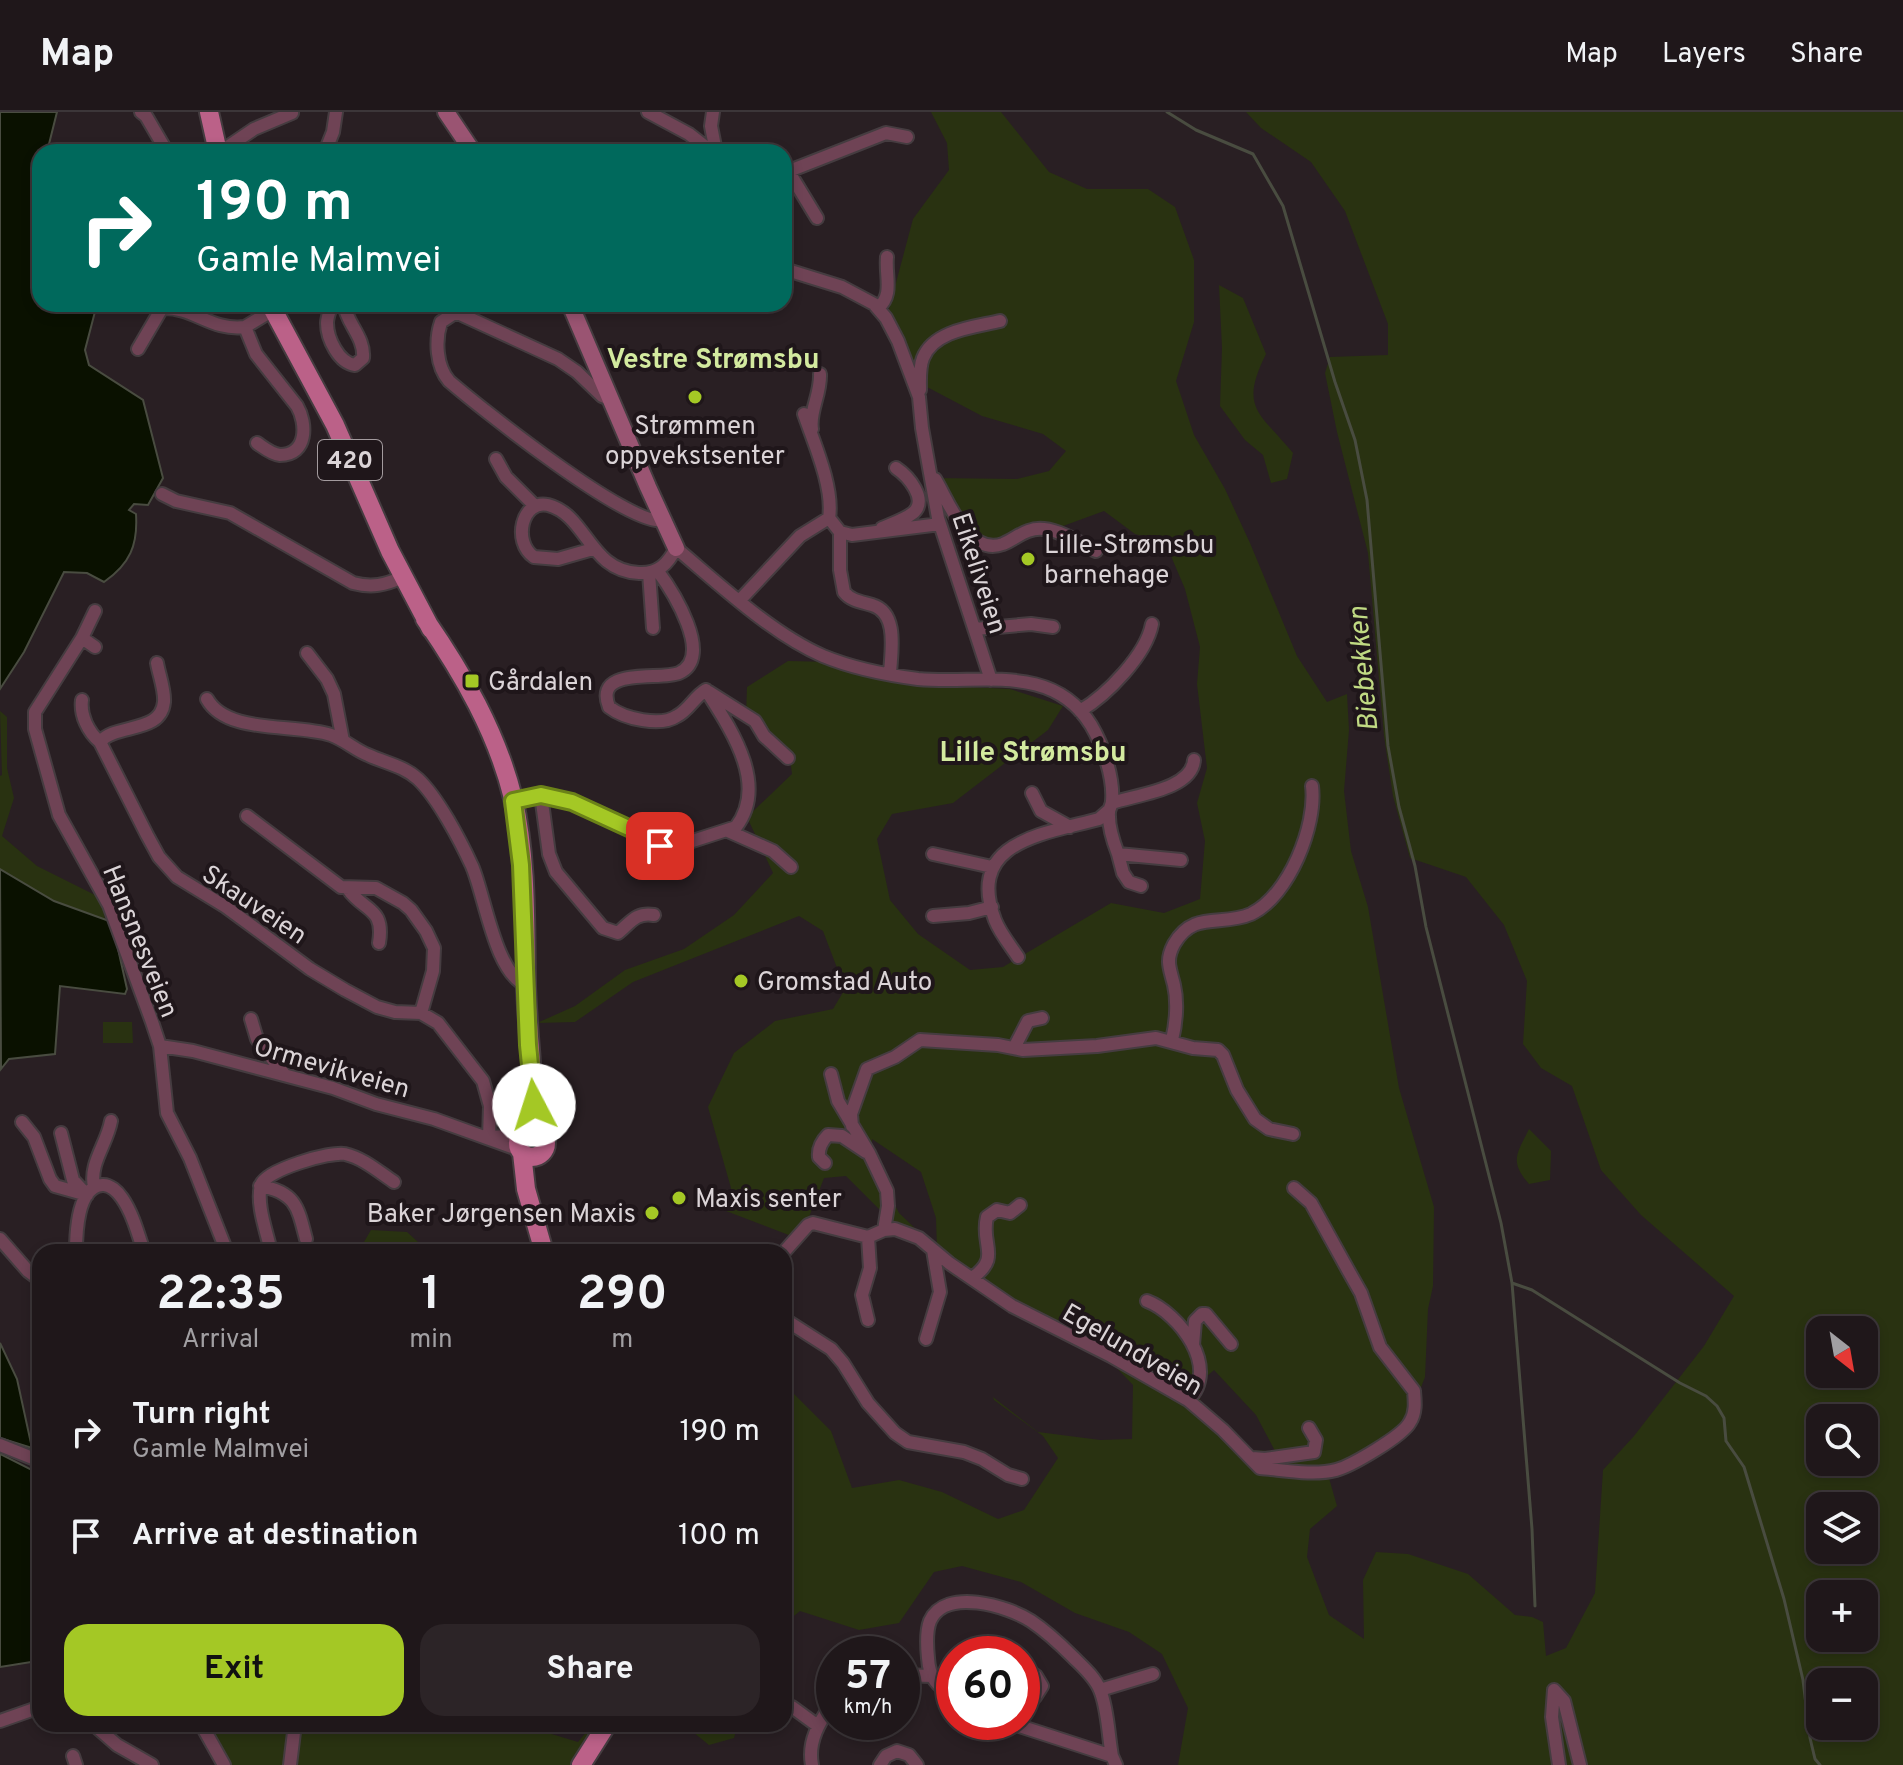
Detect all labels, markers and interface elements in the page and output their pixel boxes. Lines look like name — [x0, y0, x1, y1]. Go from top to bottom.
text: Map — [40, 31, 114, 80]
text: Map — [1565, 37, 1618, 73]
text: Layers — [1662, 37, 1746, 73]
text: Share — [1790, 37, 1863, 73]
text: 190 m — [196, 170, 353, 240]
icon: right — [64, 176, 168, 280]
text: Gamle Malmvei — [196, 239, 441, 285]
district label: Vestre Strømsbu — [607, 343, 820, 379]
marker: Strømmen oppvekstsenter — [686, 388, 704, 406]
place label: Strømmen oppvekstsenter — [605, 411, 785, 474]
road number: 420 — [318, 440, 382, 480]
street label: Eikeliveien — [943, 509, 1013, 638]
place label: Lille-Strømsbu barnehage — [1044, 530, 1214, 593]
marker: Lille-Strømsbu barnehage — [1019, 550, 1037, 568]
water label: Biebekken — [1342, 604, 1388, 733]
place label: Gårdalen — [488, 667, 593, 700]
marker: Gårdalen — [463, 672, 481, 690]
district label: Lille Strømsbu — [939, 736, 1127, 772]
pin — [626, 812, 694, 880]
icon: arrive — [638, 824, 682, 868]
street label: Skauveien — [195, 859, 313, 953]
street label: Hansnesveien — [93, 861, 184, 1023]
place label: Gromstad Auto — [757, 967, 932, 1000]
marker: Gromstad Auto — [732, 972, 750, 990]
street label: Ormevikveien — [249, 1031, 413, 1107]
position arrow — [492, 1063, 576, 1147]
place label: Maxis senter — [695, 1184, 842, 1217]
marker: Maxis senter — [670, 1189, 688, 1207]
place label: Baker Jørgensen Maxis — [367, 1199, 636, 1232]
marker: Baker Jørgensen Maxis — [643, 1204, 661, 1222]
text: 22:35 — [156, 1266, 285, 1326]
text: 1 — [421, 1266, 441, 1326]
text: 290 — [577, 1266, 668, 1326]
street label: Egelundveien — [1055, 1298, 1208, 1405]
north arrow — [1806, 1316, 1878, 1388]
map controls — [1806, 1316, 1878, 1740]
text: Arrival — [182, 1324, 259, 1357]
text: min — [409, 1324, 453, 1357]
text: m — [611, 1324, 633, 1357]
text: Turn right — [132, 1397, 270, 1434]
button: search — [1806, 1404, 1878, 1476]
icon: right — [64, 1410, 108, 1454]
text: 190 m — [679, 1414, 760, 1451]
text: Gamle Malmvei — [132, 1434, 309, 1467]
button: layers — [1806, 1492, 1878, 1564]
icon: arrive — [64, 1514, 108, 1558]
text: Arrive at destination — [132, 1518, 418, 1555]
text: 100 m — [678, 1518, 760, 1555]
button: + — [1806, 1580, 1878, 1652]
button: Exit — [64, 1624, 404, 1716]
button: Share — [420, 1624, 760, 1716]
speed limit sign: 60 — [936, 1636, 1040, 1740]
text: 57 — [845, 1653, 891, 1703]
button: − — [1806, 1668, 1878, 1740]
text: km/h — [844, 1695, 892, 1721]

